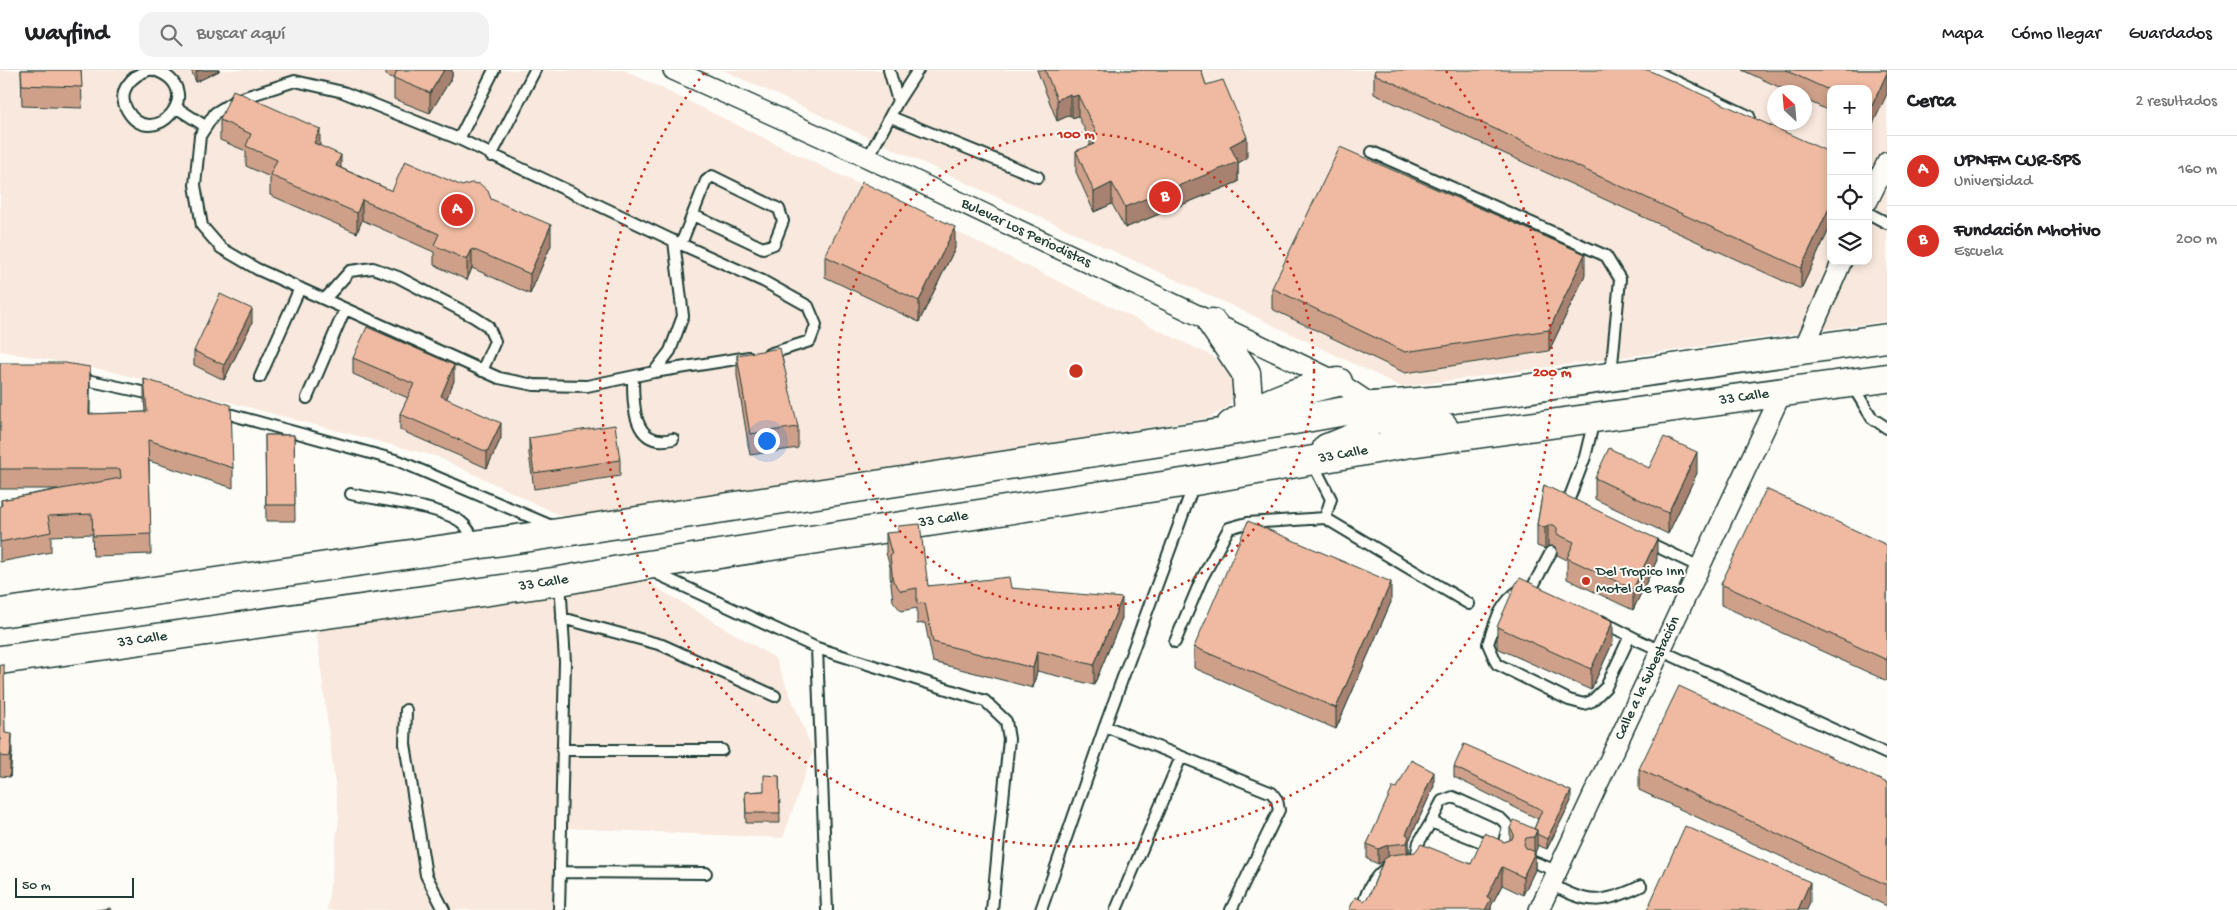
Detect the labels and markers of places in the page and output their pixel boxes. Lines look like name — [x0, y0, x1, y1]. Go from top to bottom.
pin: B — [1149, 178, 1181, 216]
pin: A — [441, 191, 473, 229]
centre of rings — [1067, 362, 1085, 380]
place label: Del Tropico Inn Motel de Paso — [1595, 563, 1685, 598]
marker: Del Tropico Inn Motel de Paso — [1580, 575, 1592, 587]

